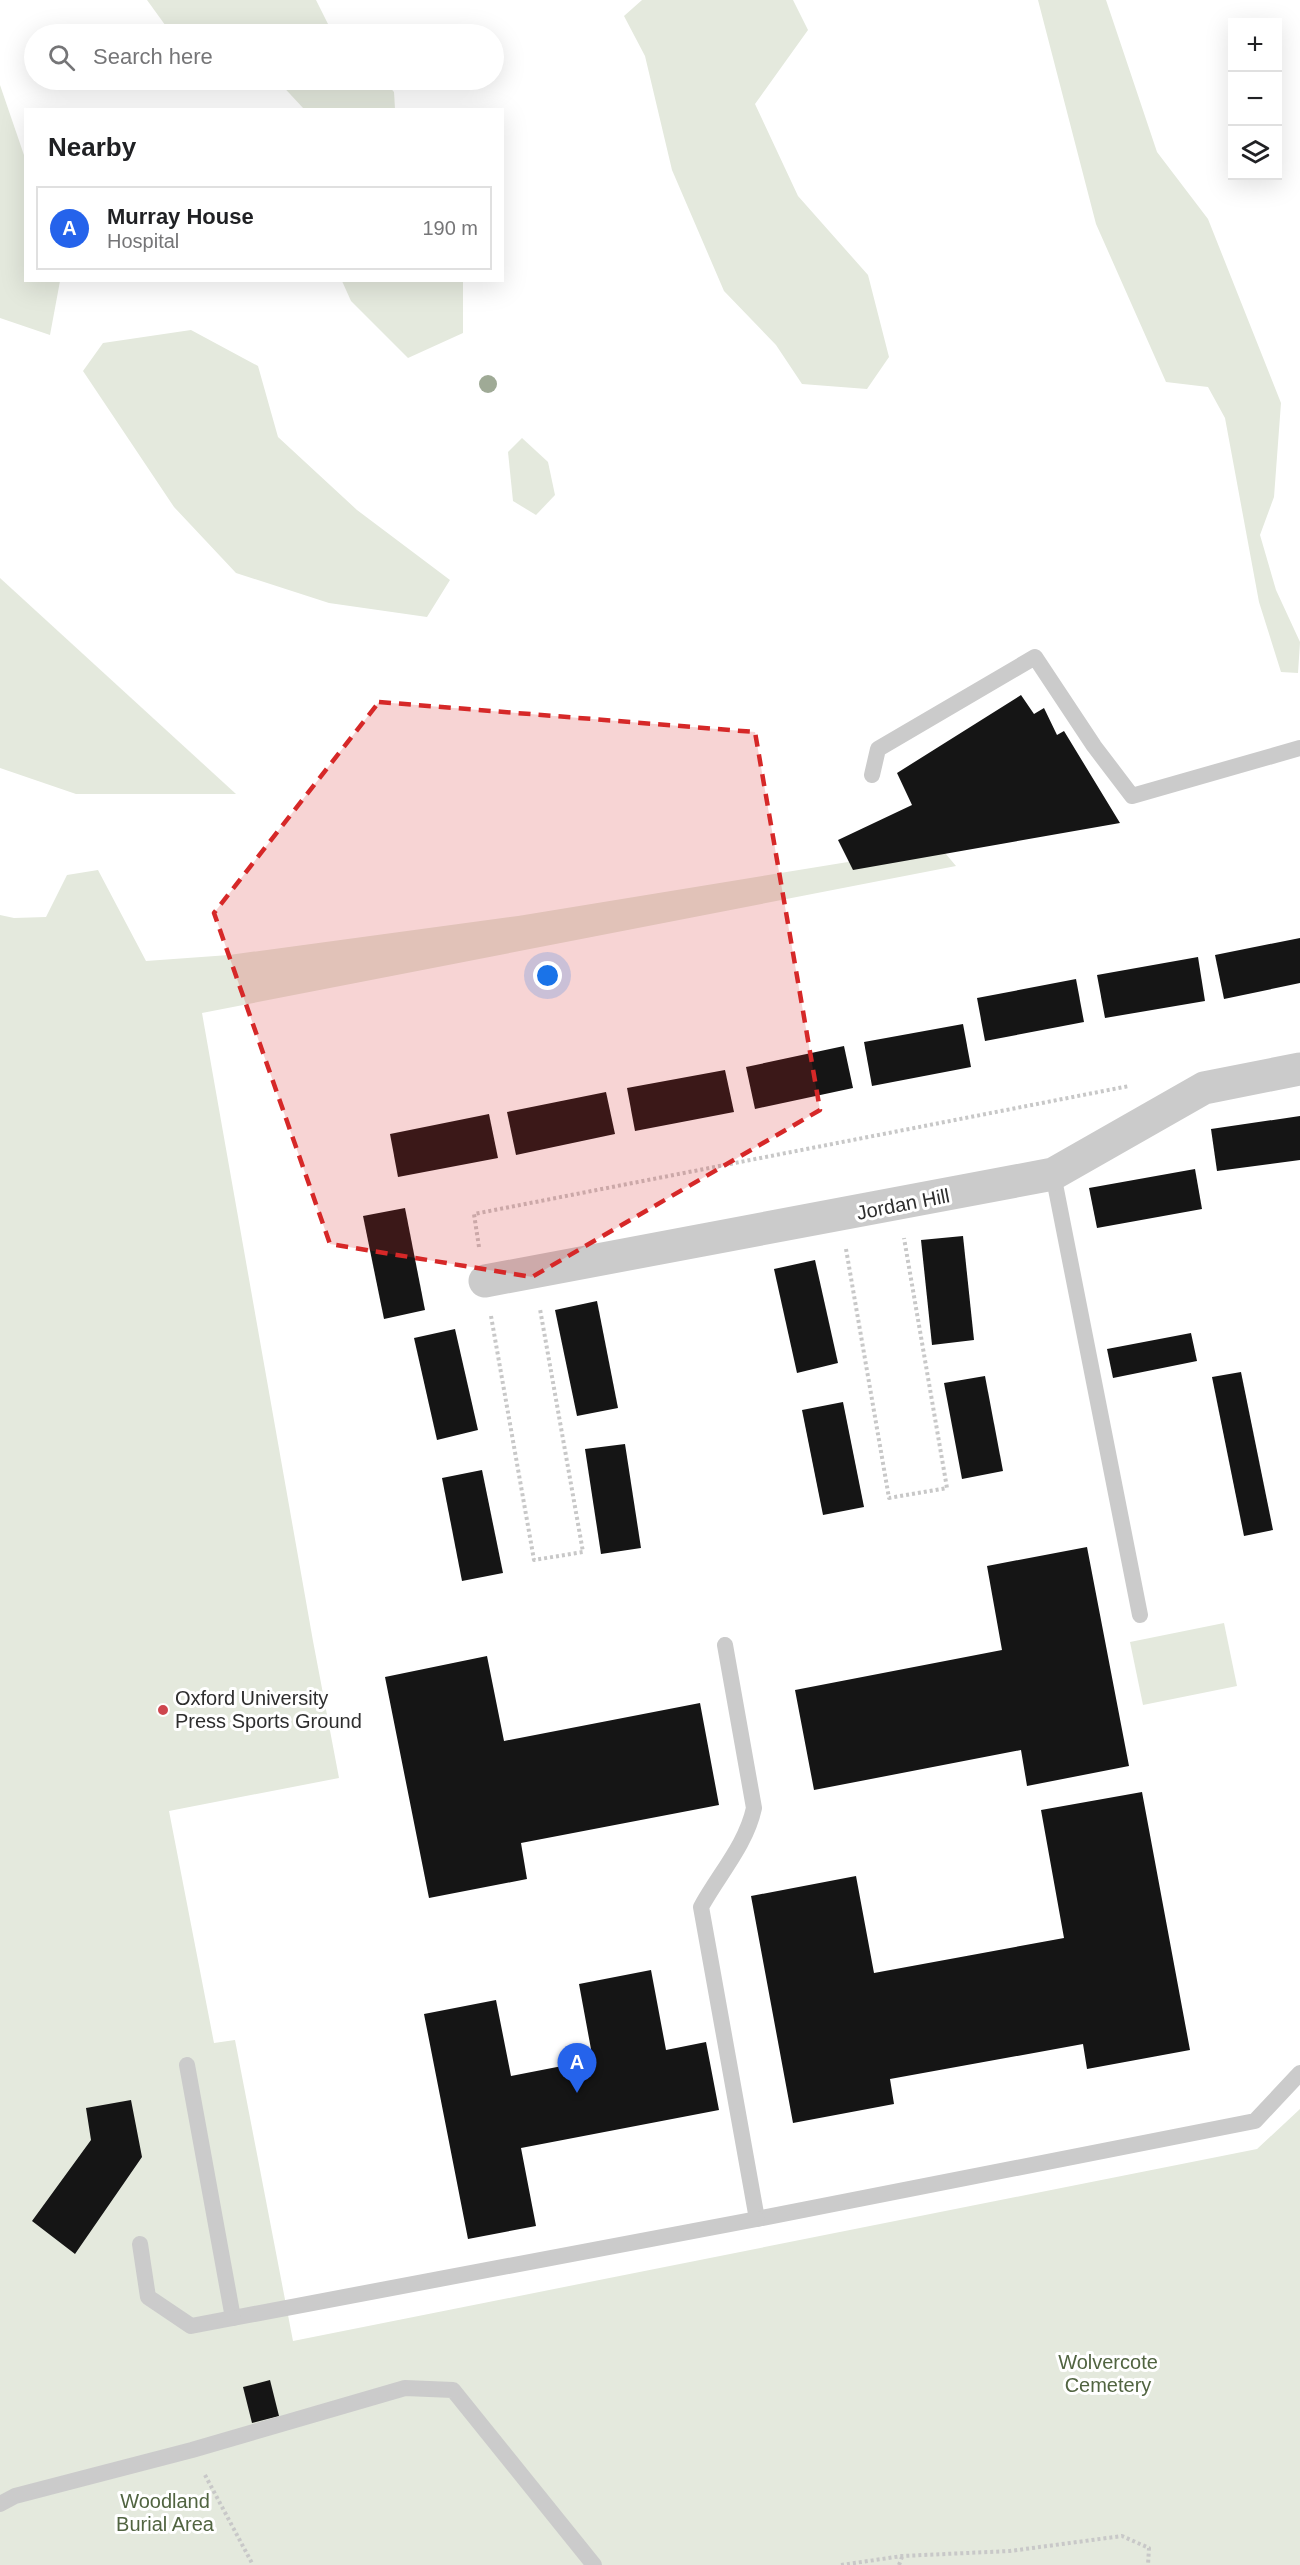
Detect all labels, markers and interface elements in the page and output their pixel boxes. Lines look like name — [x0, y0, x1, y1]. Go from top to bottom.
map controls — [1228, 18, 1282, 180]
button: + — [1228, 18, 1282, 72]
search box — [24, 24, 504, 90]
icon: search — [45, 41, 78, 74]
text: Search here — [93, 44, 213, 69]
button: − — [1228, 72, 1282, 126]
button: layers — [1228, 126, 1282, 180]
text: Nearby — [48, 132, 136, 162]
text: Murray House — [107, 204, 254, 229]
text: A — [62, 217, 77, 239]
text: 190 m — [422, 217, 478, 239]
text: Hospital — [107, 230, 179, 252]
your location — [533, 961, 562, 990]
street label: Jordan Hill — [855, 1184, 951, 1224]
place label: Oxford University Press Sports Ground — [175, 1687, 362, 1732]
marker: Oxford University Press Sports Ground — [156, 1703, 170, 1717]
pin: A — [558, 2044, 596, 2093]
park label: Wolvercote Cemetery — [1058, 2351, 1158, 2396]
park label: Woodland Burial Area — [116, 2490, 215, 2535]

